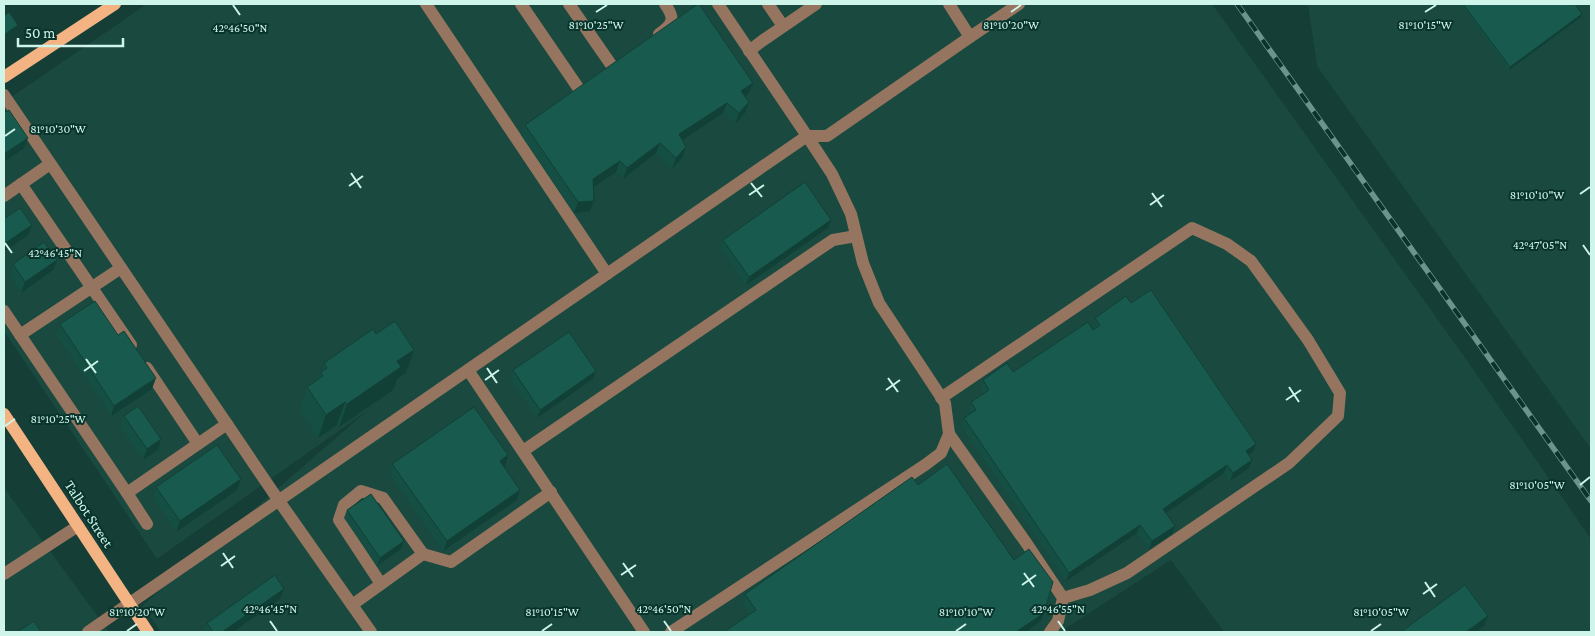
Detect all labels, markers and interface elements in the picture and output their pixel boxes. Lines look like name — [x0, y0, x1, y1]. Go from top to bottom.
scale bar — [18, 15, 122, 47]
text: 81°10'25"W — [569, 18, 623, 32]
text: 81°10'20"W — [983, 18, 1039, 32]
text: 81°10'15"W — [1398, 18, 1452, 32]
text: 42°46'50"N — [213, 21, 268, 35]
text: 50 m — [25, 25, 55, 41]
text: 81°10'30"W — [30, 122, 86, 136]
text: 81°10'10"W — [1510, 188, 1564, 202]
text: 42°47'05"N — [1513, 238, 1567, 252]
text: 42°46'45"N — [28, 246, 82, 260]
text: 81°10'25"W — [31, 412, 85, 426]
street label: Talbot Street — [61, 478, 117, 551]
text: 81°10'05"W — [1509, 478, 1565, 492]
text: 42°46'45"N — [243, 602, 297, 616]
text: 42°46'50"N — [637, 602, 692, 616]
text: 42°46'55"N — [1031, 602, 1085, 616]
text: 81°10'20"W — [109, 605, 165, 619]
text: 81°10'15"W — [525, 605, 579, 619]
text: 81°10'10"W — [939, 605, 993, 619]
text: 81°10'05"W — [1353, 605, 1409, 619]

